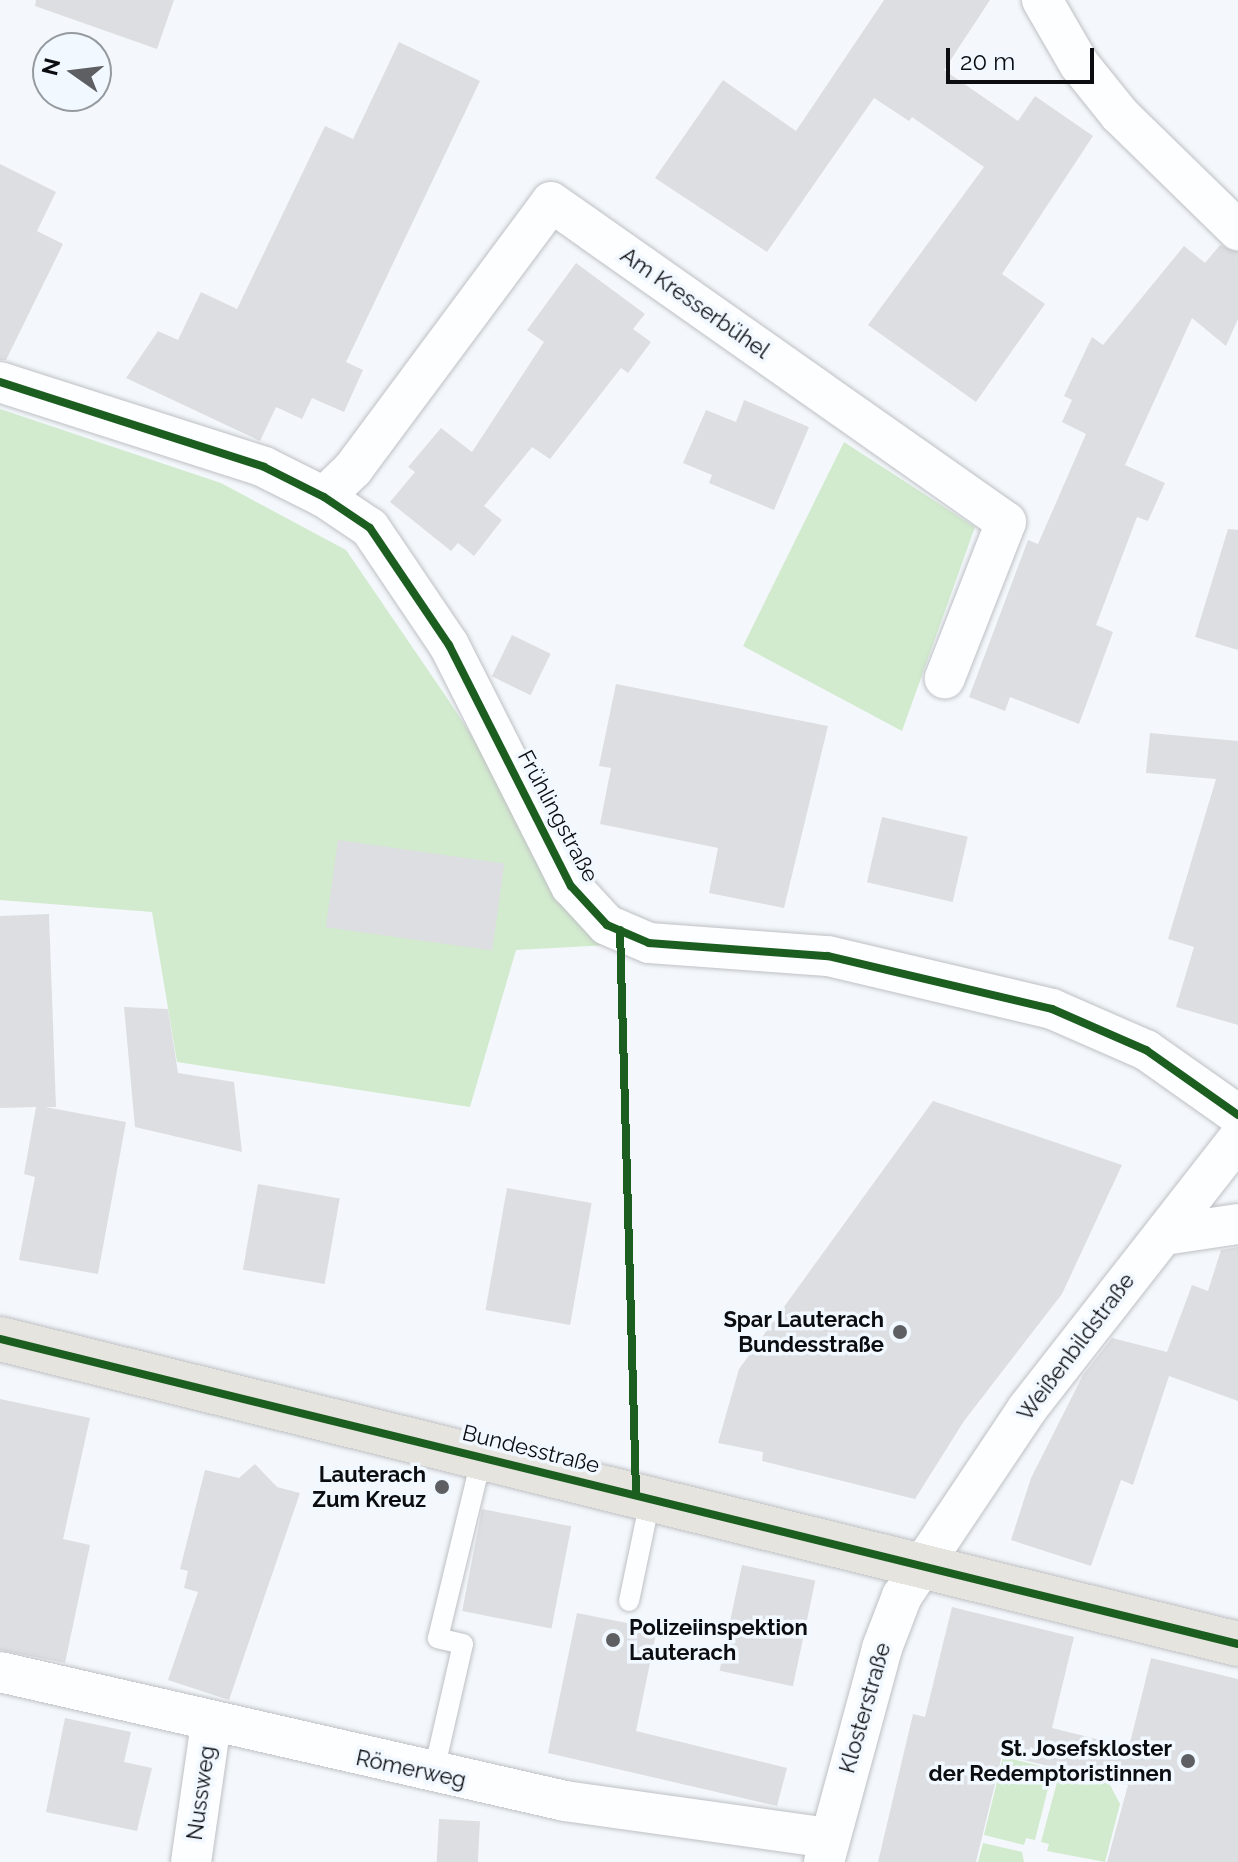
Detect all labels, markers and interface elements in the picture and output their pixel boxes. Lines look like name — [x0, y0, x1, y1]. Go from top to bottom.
north arrow — [32, 32, 112, 112]
scale bar — [950, 32, 1098, 82]
text: 20 m — [960, 47, 1015, 76]
text: N — [36, 55, 65, 78]
street label: Am Kresserbühel — [616, 242, 774, 364]
street label: Frühlingstraße — [512, 746, 604, 886]
street label: Weißenbildstraße — [1012, 1268, 1140, 1426]
place label: Spar Lauterach Bundesstraße — [723, 1306, 884, 1358]
marker: Spar Lauterach Bundesstraße — [891, 1323, 909, 1341]
street label: Bundesstraße — [460, 1419, 602, 1479]
place label: Lauterach Zum Kreuz — [312, 1461, 426, 1512]
marker: Lauterach Zum Kreuz — [433, 1478, 451, 1496]
place label: Polizeiinspektion Lauterach — [629, 1614, 808, 1666]
marker: Polizeiinspektion Lauterach — [604, 1631, 622, 1649]
street label: Klosterstraße — [834, 1640, 896, 1776]
place label: St. Josefskloster der Redemptoristinnen — [928, 1735, 1172, 1786]
street label: Nussweg — [181, 1744, 221, 1842]
street label: Römerweg — [354, 1744, 468, 1794]
marker: St. Josefskloster der Redemptoristinnen — [1179, 1752, 1197, 1770]

